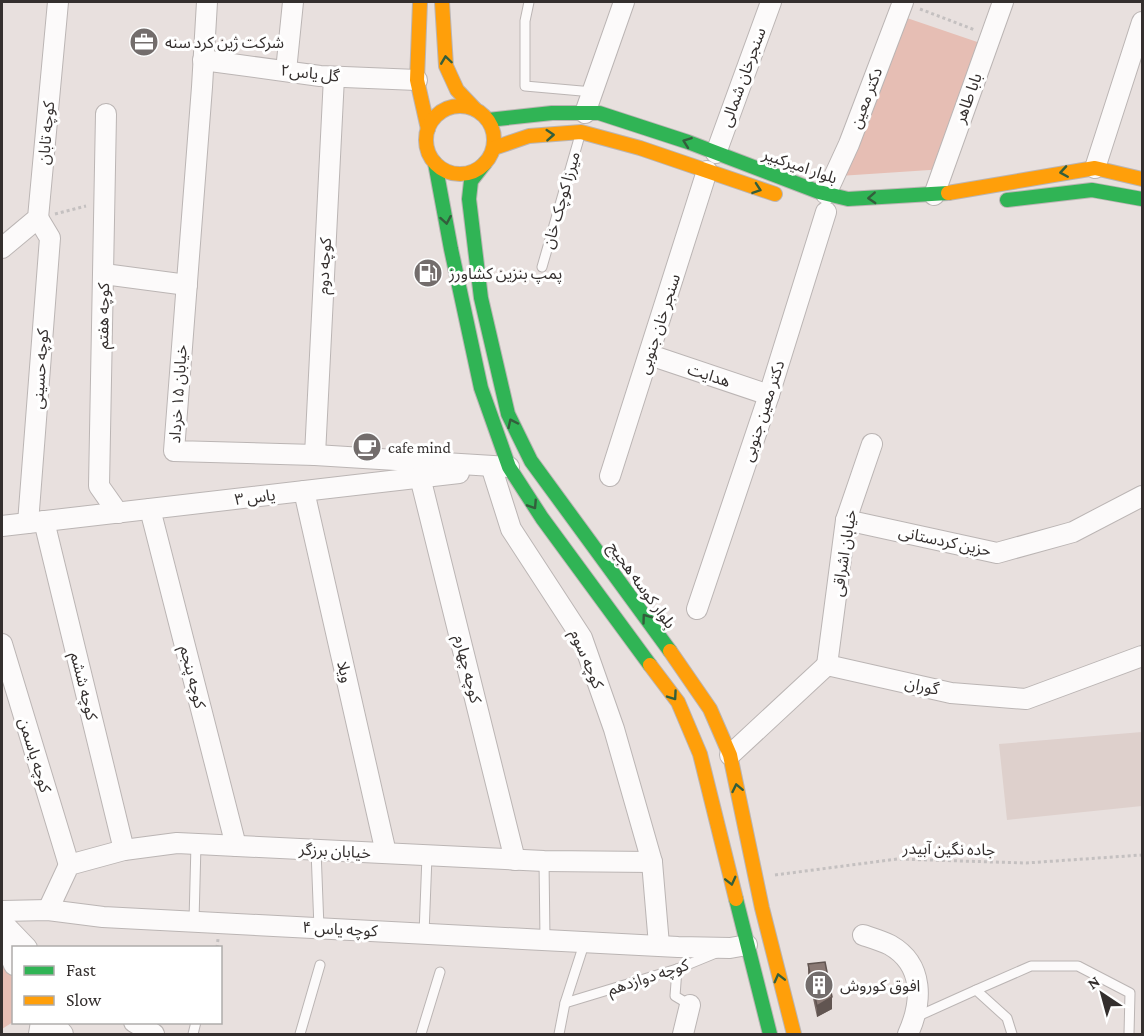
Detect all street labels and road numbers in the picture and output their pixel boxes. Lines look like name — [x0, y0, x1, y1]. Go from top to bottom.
street label: سنجرخان شمالی — [717, 25, 770, 129]
street label: گل یاس۲ — [280, 61, 341, 86]
street label: دکتر معین — [847, 65, 886, 131]
street label: بابا طاهر — [951, 71, 986, 127]
street label: کوچه تابان — [35, 100, 59, 166]
street label: بلوار امیرکبیر — [759, 145, 839, 188]
street label: میرزا کوچک خان — [539, 149, 585, 251]
street label: کوچه دوم — [314, 237, 338, 295]
street label: سنجر خان جنوبی — [635, 272, 684, 376]
street label: کوچه هفتم — [94, 282, 116, 349]
street label: کوچه حسینی — [29, 328, 53, 410]
street label: خیابان ۱۵ خرداد — [166, 344, 191, 444]
street label: دکتر معین جنوبی — [739, 358, 788, 464]
street label: هدایت — [686, 360, 732, 390]
street label: یاس ۳ — [234, 486, 276, 509]
street label: خیابان اشراقی — [829, 508, 860, 598]
street label: حزین کردستانی — [897, 523, 993, 560]
street label: بلوار کوسه هجیج — [602, 539, 679, 634]
street label: کوچه سوم — [563, 627, 607, 693]
street label: کوچه چهارم — [447, 633, 485, 706]
street label: کوچه پنجم — [173, 644, 209, 711]
street label: کوچه ششم — [63, 650, 101, 723]
street label: ویلا — [333, 660, 356, 685]
street label: گوران — [903, 674, 941, 699]
street label: کوچه یاسمن — [14, 716, 55, 795]
street label: جاده نگین آبیدر — [901, 840, 995, 859]
street label: خیابان برزگر — [298, 841, 371, 862]
street label: کوچه یاس ۴ — [302, 919, 378, 942]
street label: کوچه دوازدهم — [605, 956, 692, 1002]

